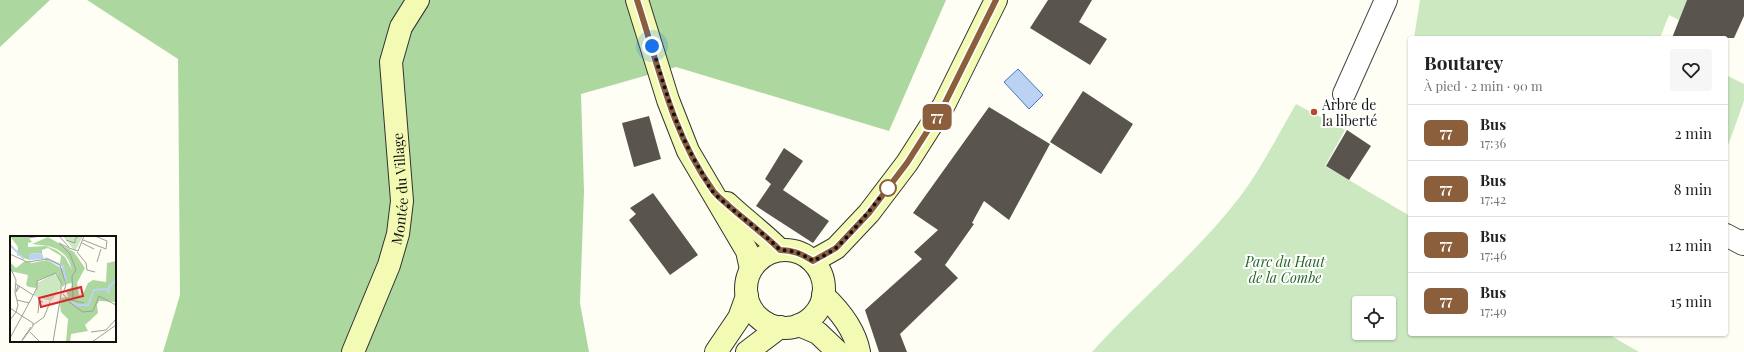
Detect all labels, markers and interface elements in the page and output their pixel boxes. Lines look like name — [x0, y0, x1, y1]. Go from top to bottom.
your location — [642, 36, 662, 56]
text: Boutarey — [1424, 49, 1503, 75]
button: heart — [1670, 49, 1712, 91]
text: À pied · 2 min · 90 m — [1424, 77, 1543, 94]
place label: Arbre de la liberté — [1321, 95, 1377, 130]
line badge: 77 — [919, 104, 955, 130]
text: 77 — [931, 107, 943, 126]
marker: Arbre de la liberté — [1309, 107, 1319, 117]
text: Bus — [1480, 114, 1506, 134]
text: 77 — [1440, 123, 1452, 142]
text: 2 min — [1674, 123, 1712, 143]
street label: Montée du Village — [386, 132, 412, 247]
text: 17:36 — [1480, 134, 1506, 151]
text: Bus — [1480, 170, 1506, 190]
unlabelled marker — [879, 179, 897, 197]
text: 77 — [1440, 179, 1452, 198]
text: 8 min — [1674, 179, 1712, 199]
text: 17:42 — [1480, 190, 1506, 207]
text: Bus — [1480, 226, 1506, 246]
text: 77 — [1440, 235, 1452, 254]
text: 12 min — [1669, 235, 1712, 255]
inset map — [10, 236, 116, 342]
text: 17:46 — [1480, 246, 1507, 263]
park label: Parc du Haut de la Combe — [1244, 252, 1326, 287]
text: Bus — [1480, 282, 1506, 302]
text: 77 — [1440, 291, 1452, 310]
text: 15 min — [1670, 291, 1712, 311]
map controls — [1352, 296, 1396, 340]
button: locate — [1352, 296, 1396, 340]
text: 17:49 — [1480, 302, 1507, 319]

